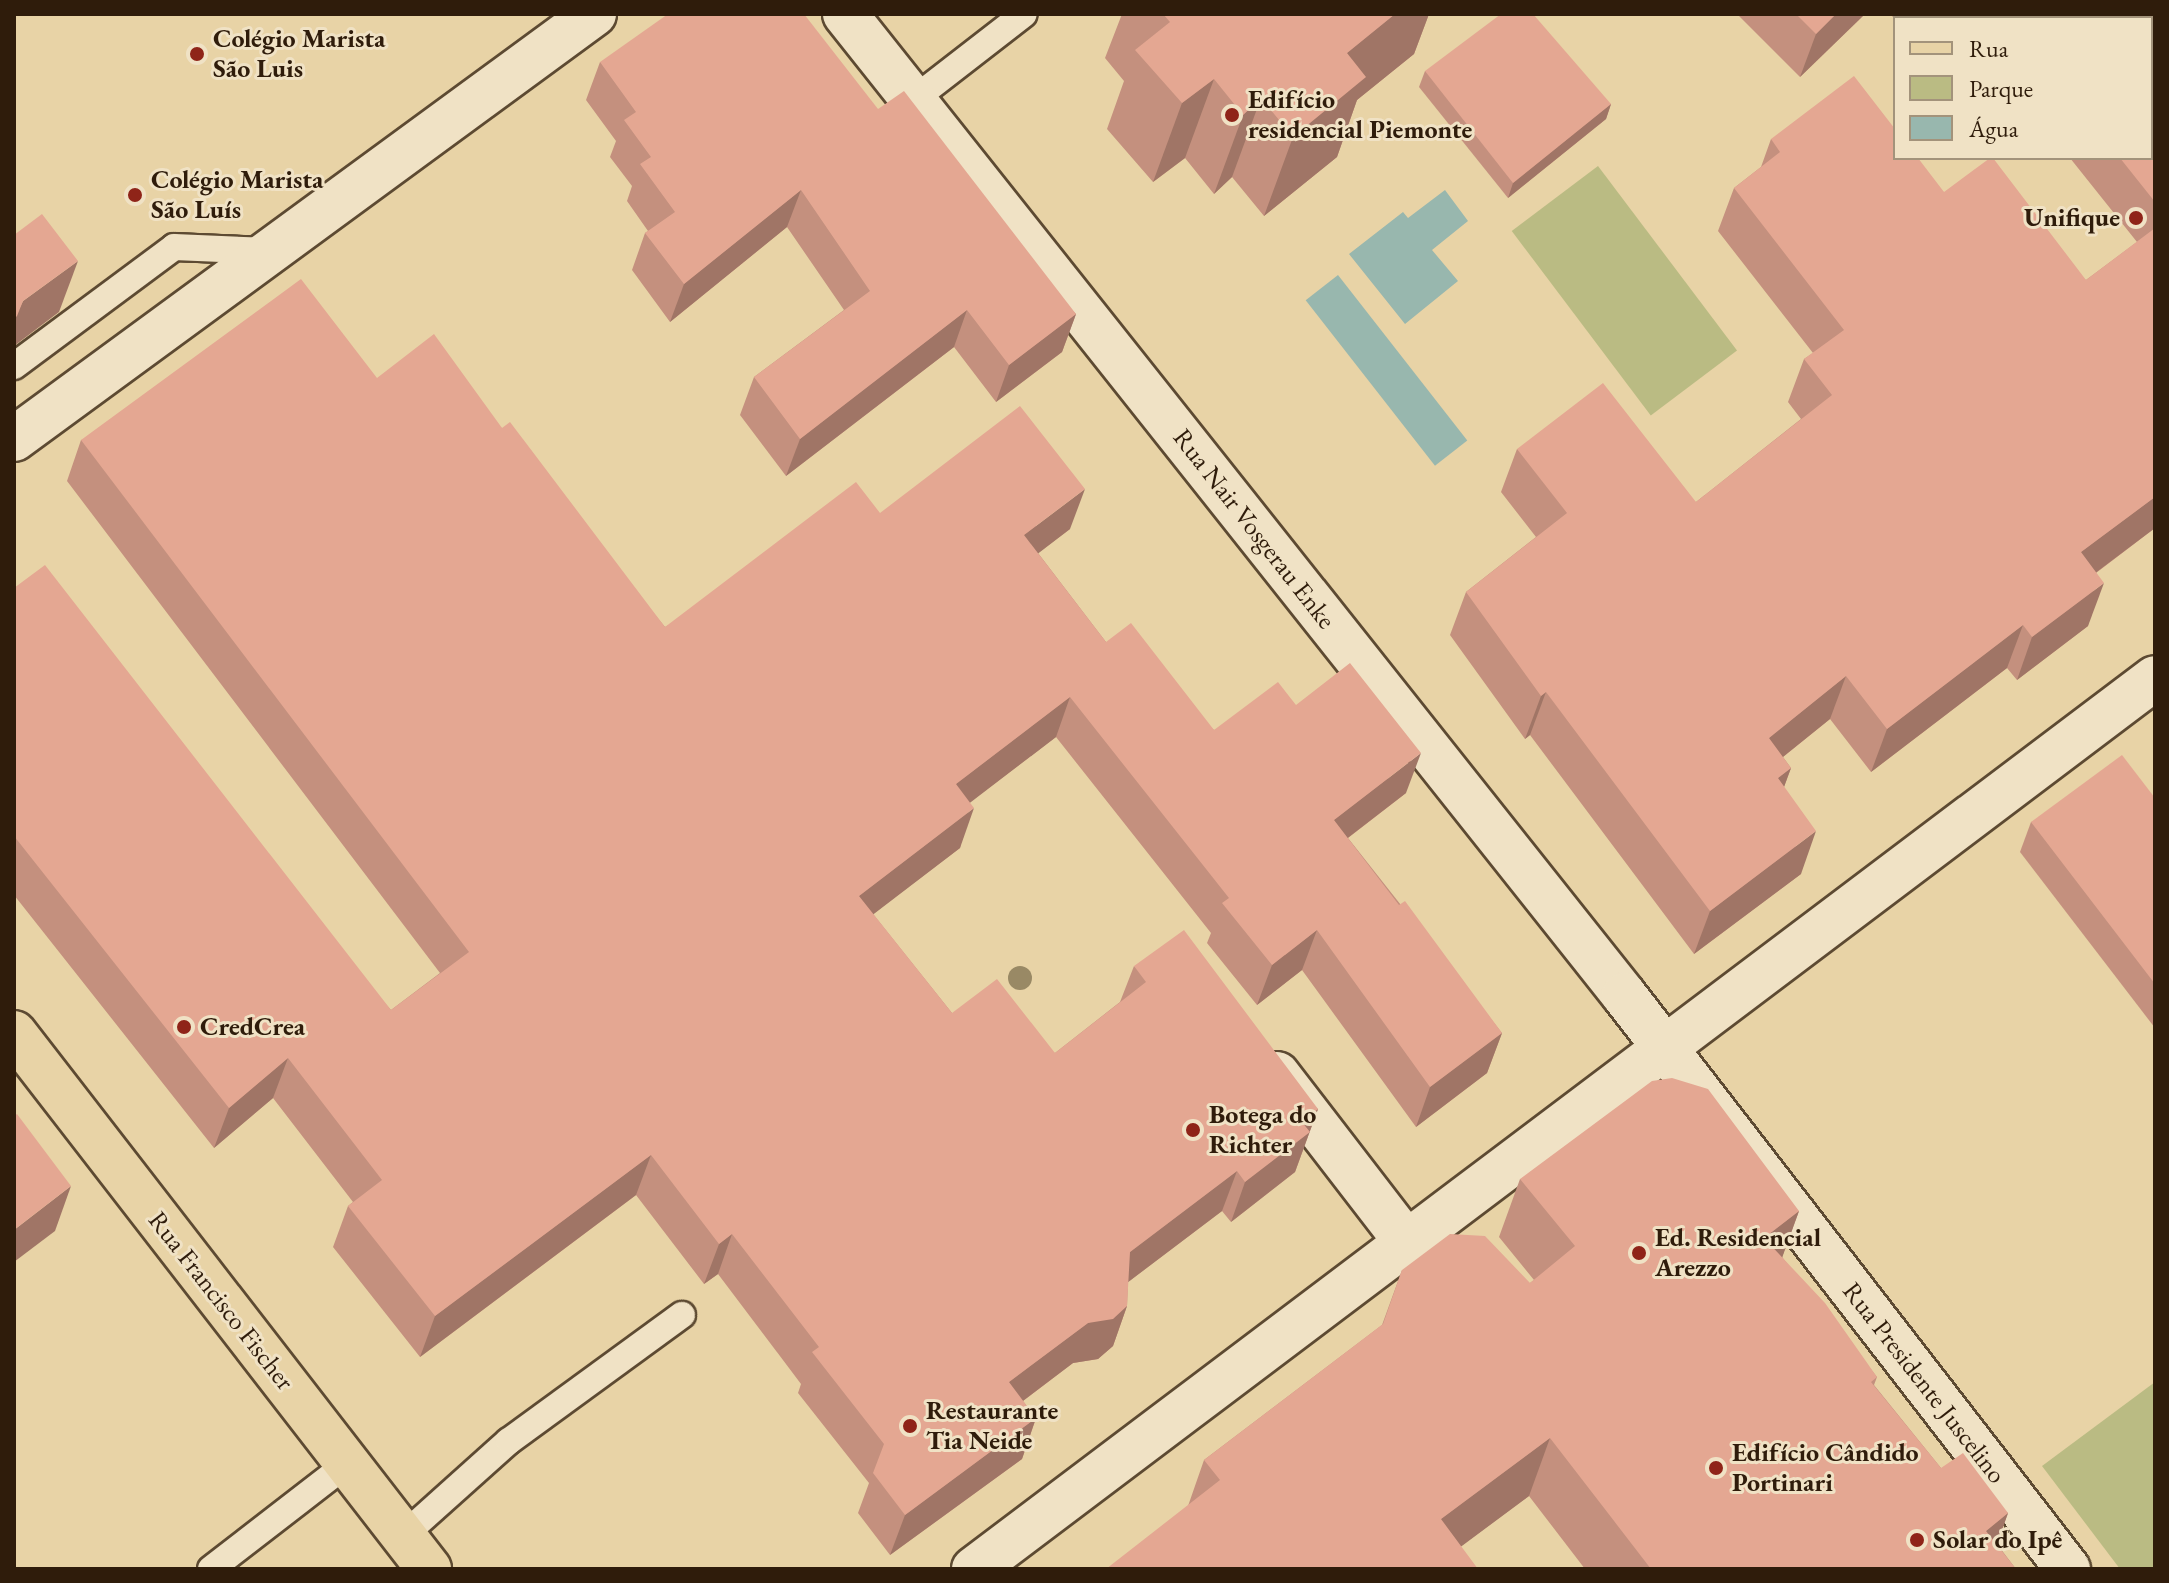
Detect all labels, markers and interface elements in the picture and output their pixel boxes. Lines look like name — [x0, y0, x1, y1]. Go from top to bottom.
legend — [1893, 16, 2153, 160]
place label: Colégio Marista São Luis — [213, 23, 385, 84]
text: Rua — [1969, 33, 2008, 64]
marker: Colégio Marista São Luis — [188, 45, 206, 63]
text: Parque — [1969, 73, 2033, 104]
place label: Edifício residencial Piemonte — [1248, 84, 1472, 146]
marker: Edifício residencial Piemonte — [1223, 106, 1241, 124]
text: Água — [1969, 113, 2018, 144]
place label: Colégio Marista São Luís — [151, 164, 323, 226]
marker: Colégio Marista São Luís — [126, 186, 144, 204]
place label: Unifique — [2024, 202, 2120, 234]
marker: Unifique — [2127, 209, 2145, 227]
street label: Rua Nair Vosgerau Enke — [1166, 423, 1342, 635]
place label: CredCrea — [200, 1011, 305, 1043]
marker: CredCrea — [175, 1018, 193, 1036]
place label: Botega do Richter — [1209, 1099, 1316, 1160]
marker: Botega do Richter — [1184, 1121, 1202, 1139]
street label: Rua Francisco Fischer — [142, 1205, 300, 1397]
place label: Ed. Residencial Arezzo — [1655, 1222, 1821, 1284]
marker: Ed. Residencial Arezzo — [1630, 1244, 1648, 1262]
street label: Rua Presidente Juscelino — [1836, 1276, 2012, 1490]
place label: Restaurante Tia Neide — [926, 1395, 1058, 1456]
marker: Restaurante Tia Neide — [901, 1417, 919, 1435]
place label: Edifício Cândido Portinari — [1732, 1437, 1919, 1498]
marker: Edifício Cândido Portinari — [1707, 1459, 1725, 1477]
place label: Solar do Ipê — [1933, 1524, 2062, 1556]
marker: Solar do Ipê — [1908, 1531, 1926, 1549]

